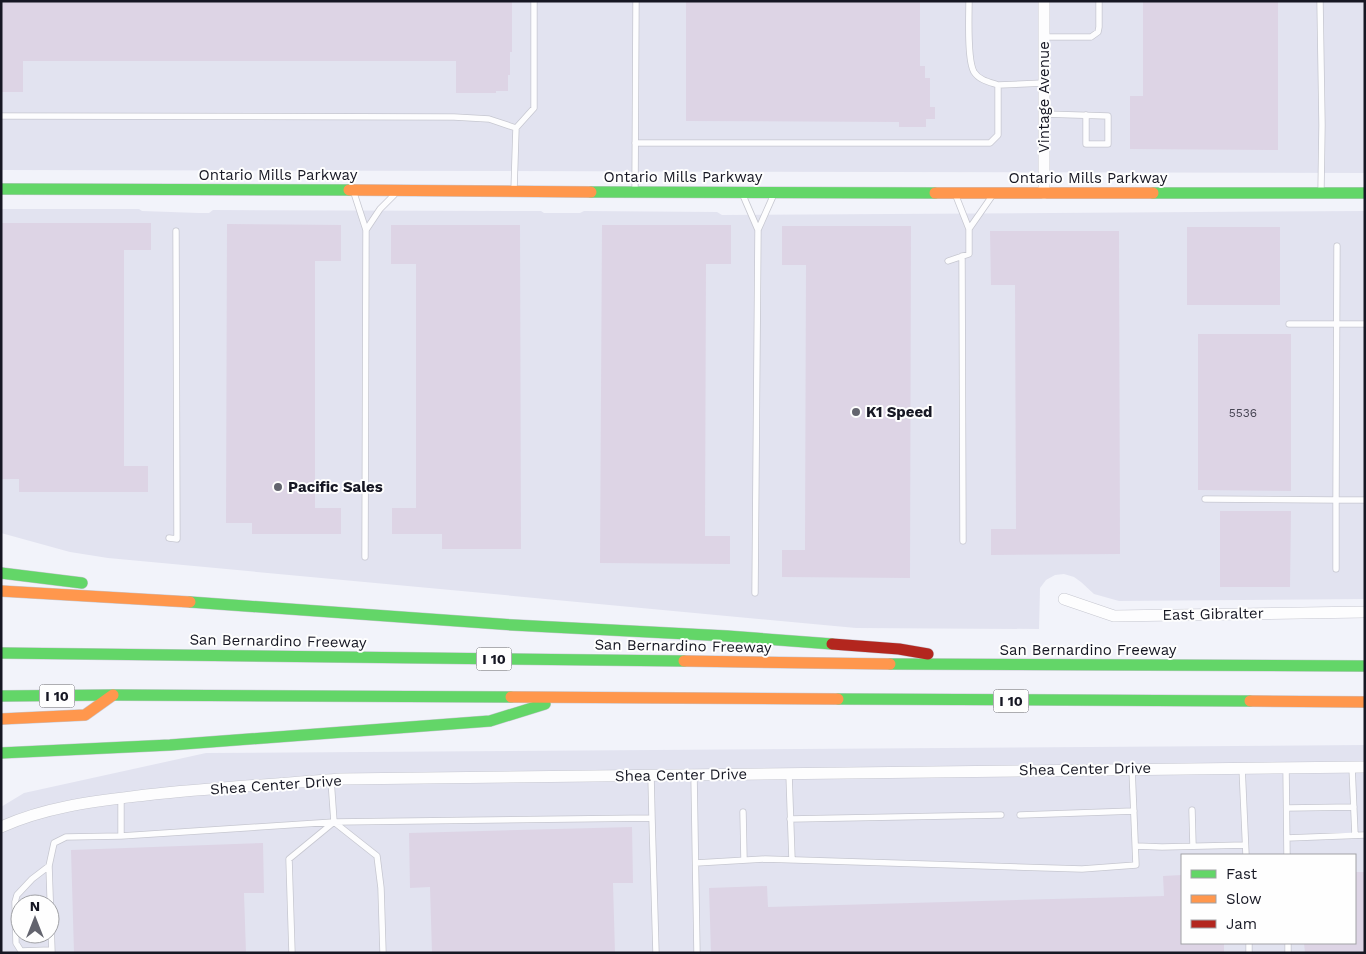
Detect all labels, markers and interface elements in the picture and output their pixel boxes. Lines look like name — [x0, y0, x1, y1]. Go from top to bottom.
street label: Vintage Avenue — [1035, 41, 1053, 153]
street label: Ontario Mills Parkway — [199, 166, 358, 184]
street label: Ontario Mills Parkway — [604, 168, 763, 186]
street label: Ontario Mills Parkway — [1009, 169, 1168, 187]
place label: K1 Speed — [866, 403, 933, 421]
marker: K1 Speed — [850, 406, 862, 418]
house number: 5536 — [1229, 406, 1257, 420]
place label: Pacific Sales — [288, 478, 383, 496]
marker: Pacific Sales — [272, 481, 284, 493]
street label: East Gibralter — [1162, 604, 1264, 624]
street label: San Bernardino Freeway — [189, 630, 367, 652]
street label: San Bernardino Freeway — [594, 635, 772, 657]
street label: San Bernardino Freeway — [999, 641, 1177, 659]
road number: I 10 — [476, 648, 512, 671]
road number: I 10 — [40, 684, 74, 708]
road number: I 10 — [994, 689, 1028, 712]
street label: Shea Center Drive — [1019, 759, 1151, 779]
street label: Shea Center Drive — [615, 765, 747, 785]
street label: Shea Center Drive — [209, 771, 343, 799]
legend — [1181, 854, 1356, 944]
text: Fast — [1226, 865, 1258, 883]
text: Slow — [1226, 890, 1262, 908]
north arrow — [10, 894, 60, 944]
text: N — [30, 898, 40, 914]
text: Jam — [1226, 915, 1257, 933]

